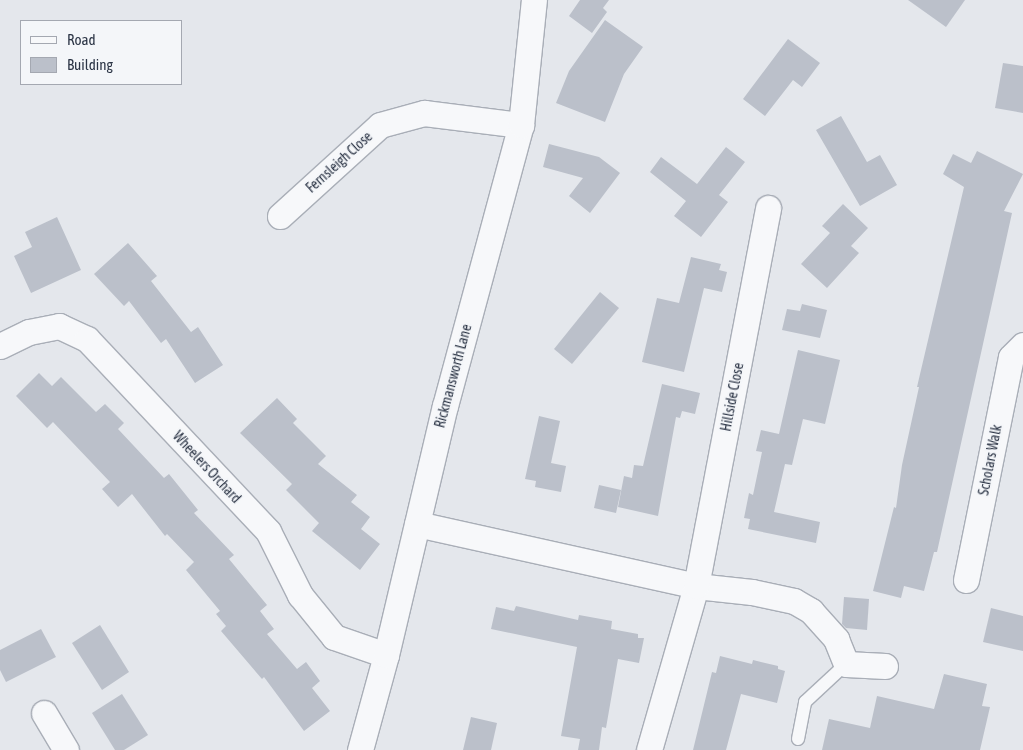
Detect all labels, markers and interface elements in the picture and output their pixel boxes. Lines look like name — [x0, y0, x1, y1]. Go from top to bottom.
legend — [20, 20, 182, 85]
text: Road — [67, 31, 96, 48]
text: Building — [67, 56, 113, 73]
street label: Fernsleigh Close — [302, 128, 376, 196]
street label: Rickmansworth Lane — [431, 322, 475, 430]
street label: Hillside Close — [717, 361, 747, 433]
street label: Scholars Walk — [975, 423, 1005, 497]
street label: Wheelers Orchard — [169, 428, 245, 506]

